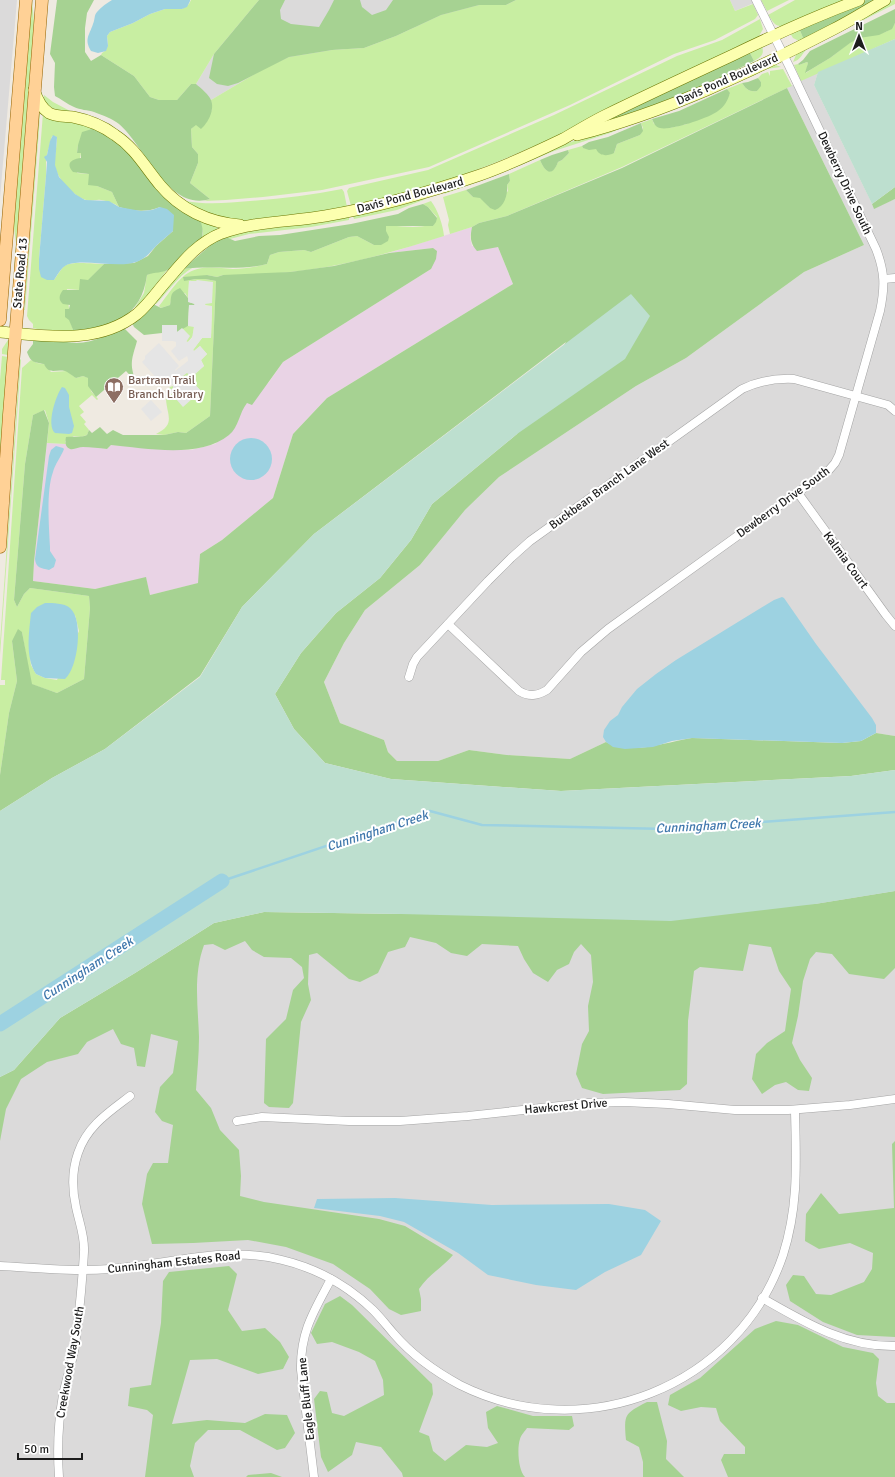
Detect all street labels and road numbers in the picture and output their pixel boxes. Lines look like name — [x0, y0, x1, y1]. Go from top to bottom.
street label: Davis Pond Boulevard — [674, 50, 780, 109]
street label: Dewberry Drive South — [814, 129, 875, 237]
street label: Davis Pond Boulevard — [355, 174, 465, 217]
street label: State Road 13 — [10, 237, 31, 309]
street label: Buckbean Branch Lane West — [546, 436, 672, 533]
street label: Dewberry Drive South — [734, 464, 833, 541]
street label: Kalmia Court — [820, 529, 871, 592]
street label: Hawkcrest Drive — [524, 1095, 608, 1118]
street label: Cunningham Estates Road — [107, 1248, 241, 1277]
street label: Creekwood Way South — [53, 1305, 88, 1419]
street label: Eagle Bluff Lane — [295, 1357, 318, 1441]

